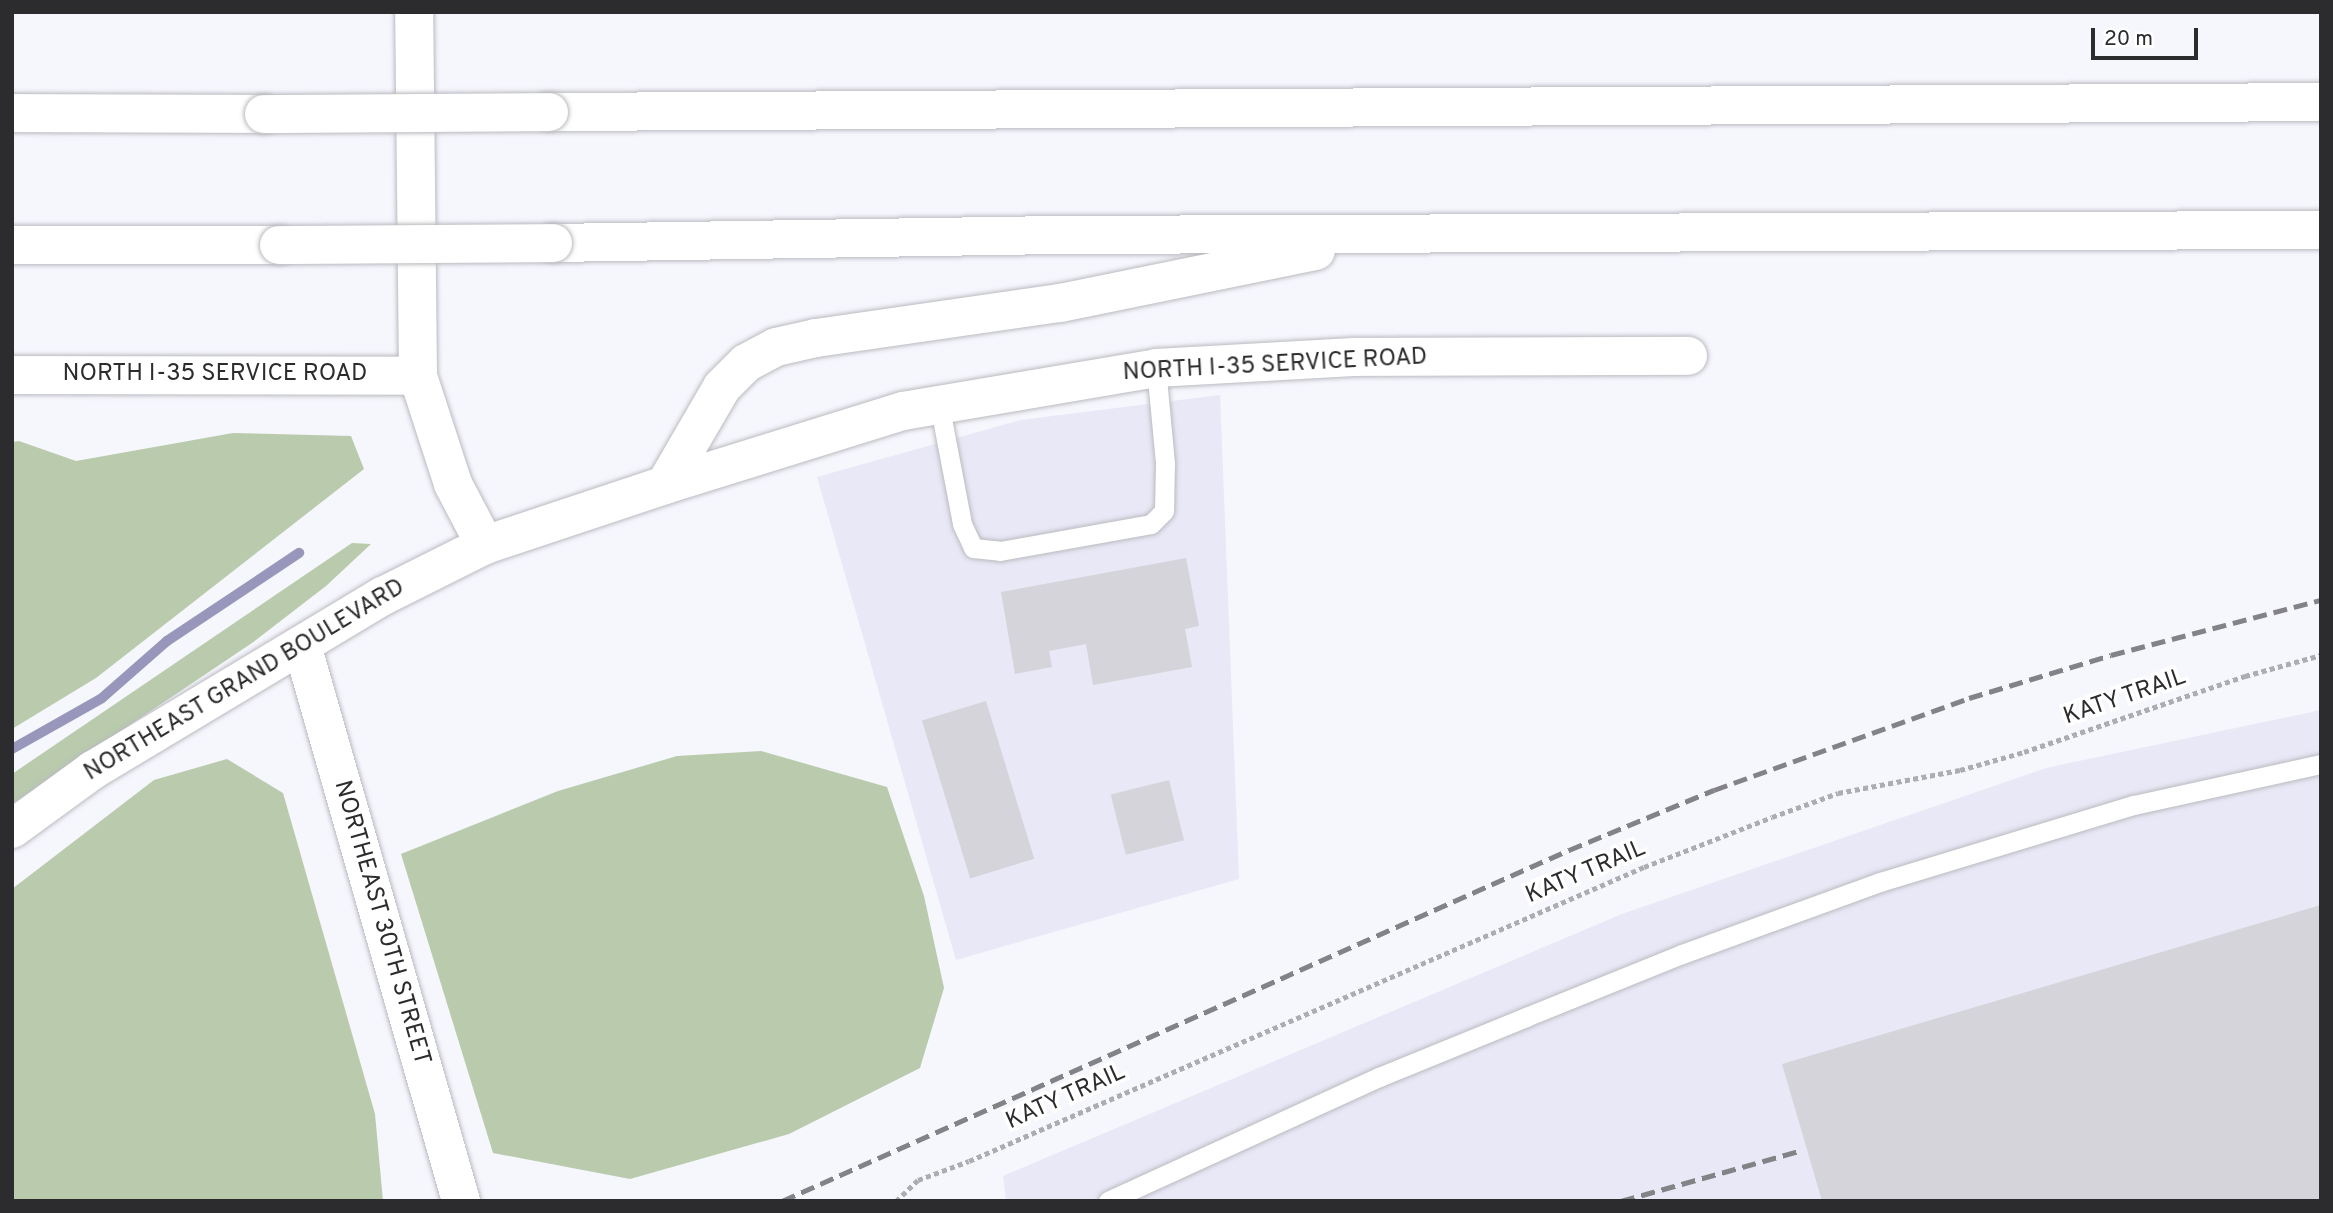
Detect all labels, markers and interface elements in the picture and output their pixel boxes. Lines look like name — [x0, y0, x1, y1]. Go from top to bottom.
scale bar — [2095, 14, 2202, 58]
text: 20 m — [2104, 26, 2153, 53]
street label: NORTH I-35 SERVICE ROAD — [1122, 344, 1428, 388]
street label: NORTH I-35 SERVICE ROAD — [63, 361, 367, 389]
street label: NORTHEAST GRAND BOULEVARD — [79, 573, 411, 789]
street label: KATY TRAIL — [2059, 663, 2191, 733]
street label: NORTHEAST 30TH STREET — [326, 777, 436, 1069]
street label: KATY TRAIL — [1521, 834, 1651, 912]
street label: KATY TRAIL — [1001, 1059, 1131, 1137]

